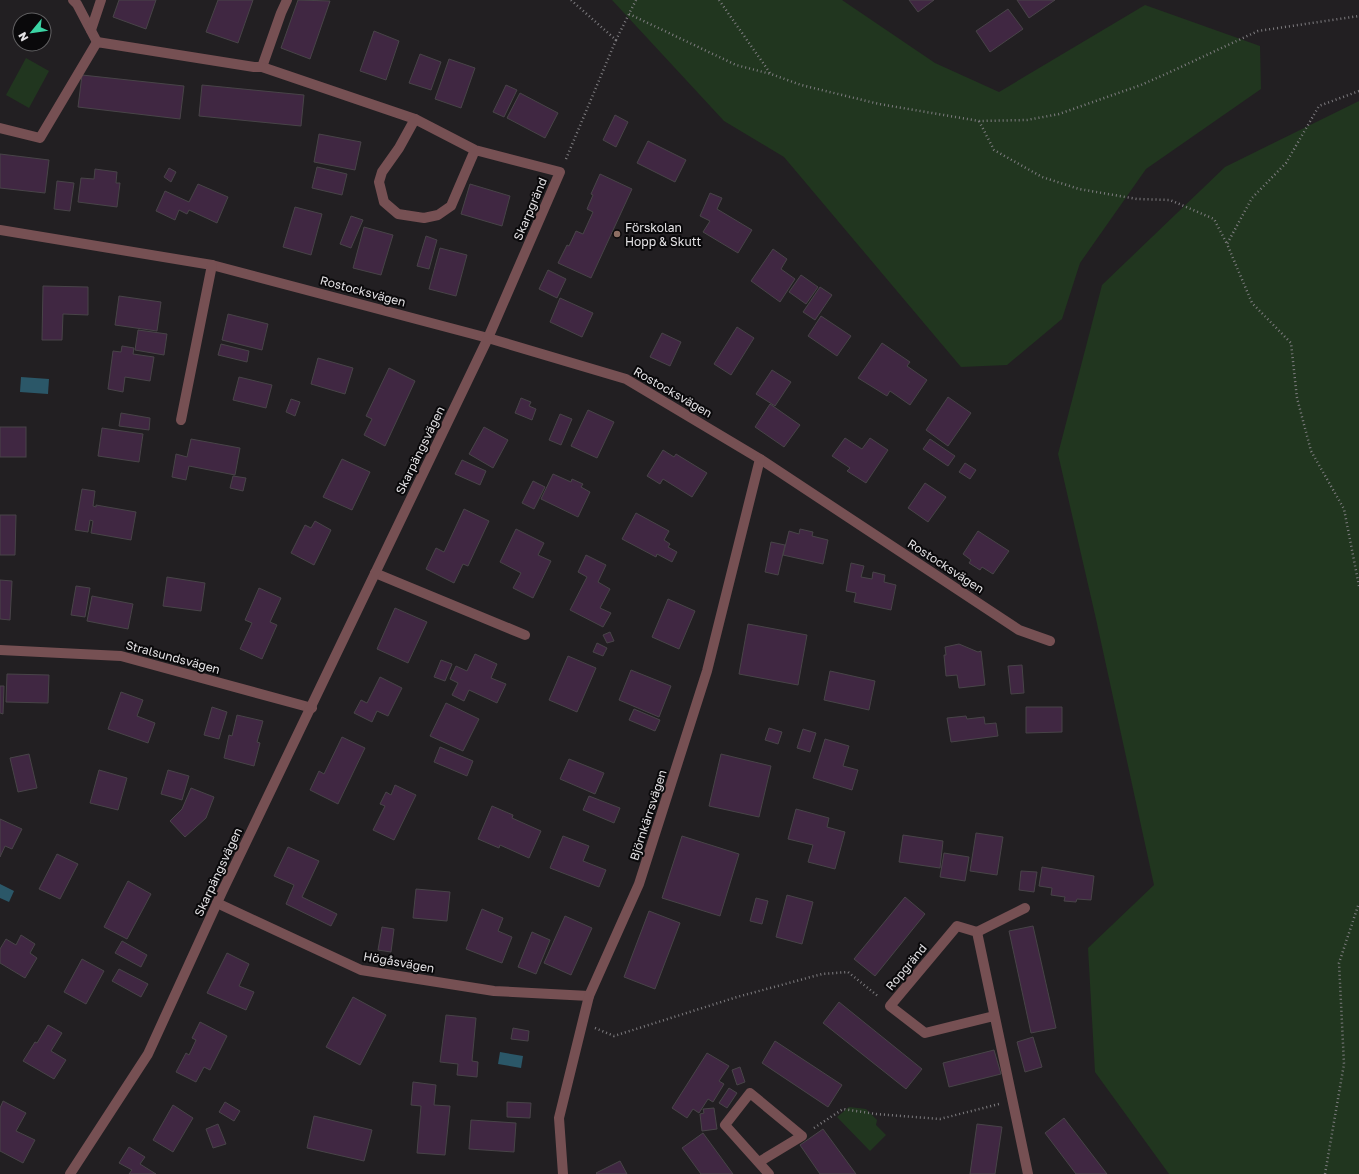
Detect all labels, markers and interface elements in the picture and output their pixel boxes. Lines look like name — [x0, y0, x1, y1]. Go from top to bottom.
north arrow — [12, 12, 52, 52]
text: N — [15, 30, 31, 44]
street label: Skarpgränd — [510, 175, 550, 243]
place label: Förskolan Hopp & Skutt — [625, 220, 702, 249]
marker: Förskolan Hopp & Skutt — [612, 229, 622, 239]
street label: Rostocksvägen — [318, 272, 408, 310]
street label: Rostocksvägen — [631, 363, 715, 421]
street label: Skarpängsvägen — [392, 404, 448, 496]
street label: Rostocksvägen — [905, 536, 987, 596]
street label: Stralsundsvägen — [124, 637, 222, 677]
street label: Björnkärrsvägen — [626, 768, 670, 862]
street label: Skarpängsvägen — [191, 825, 245, 919]
street label: Ropgränd — [882, 941, 930, 993]
street label: Högåsvägen — [362, 948, 436, 976]

